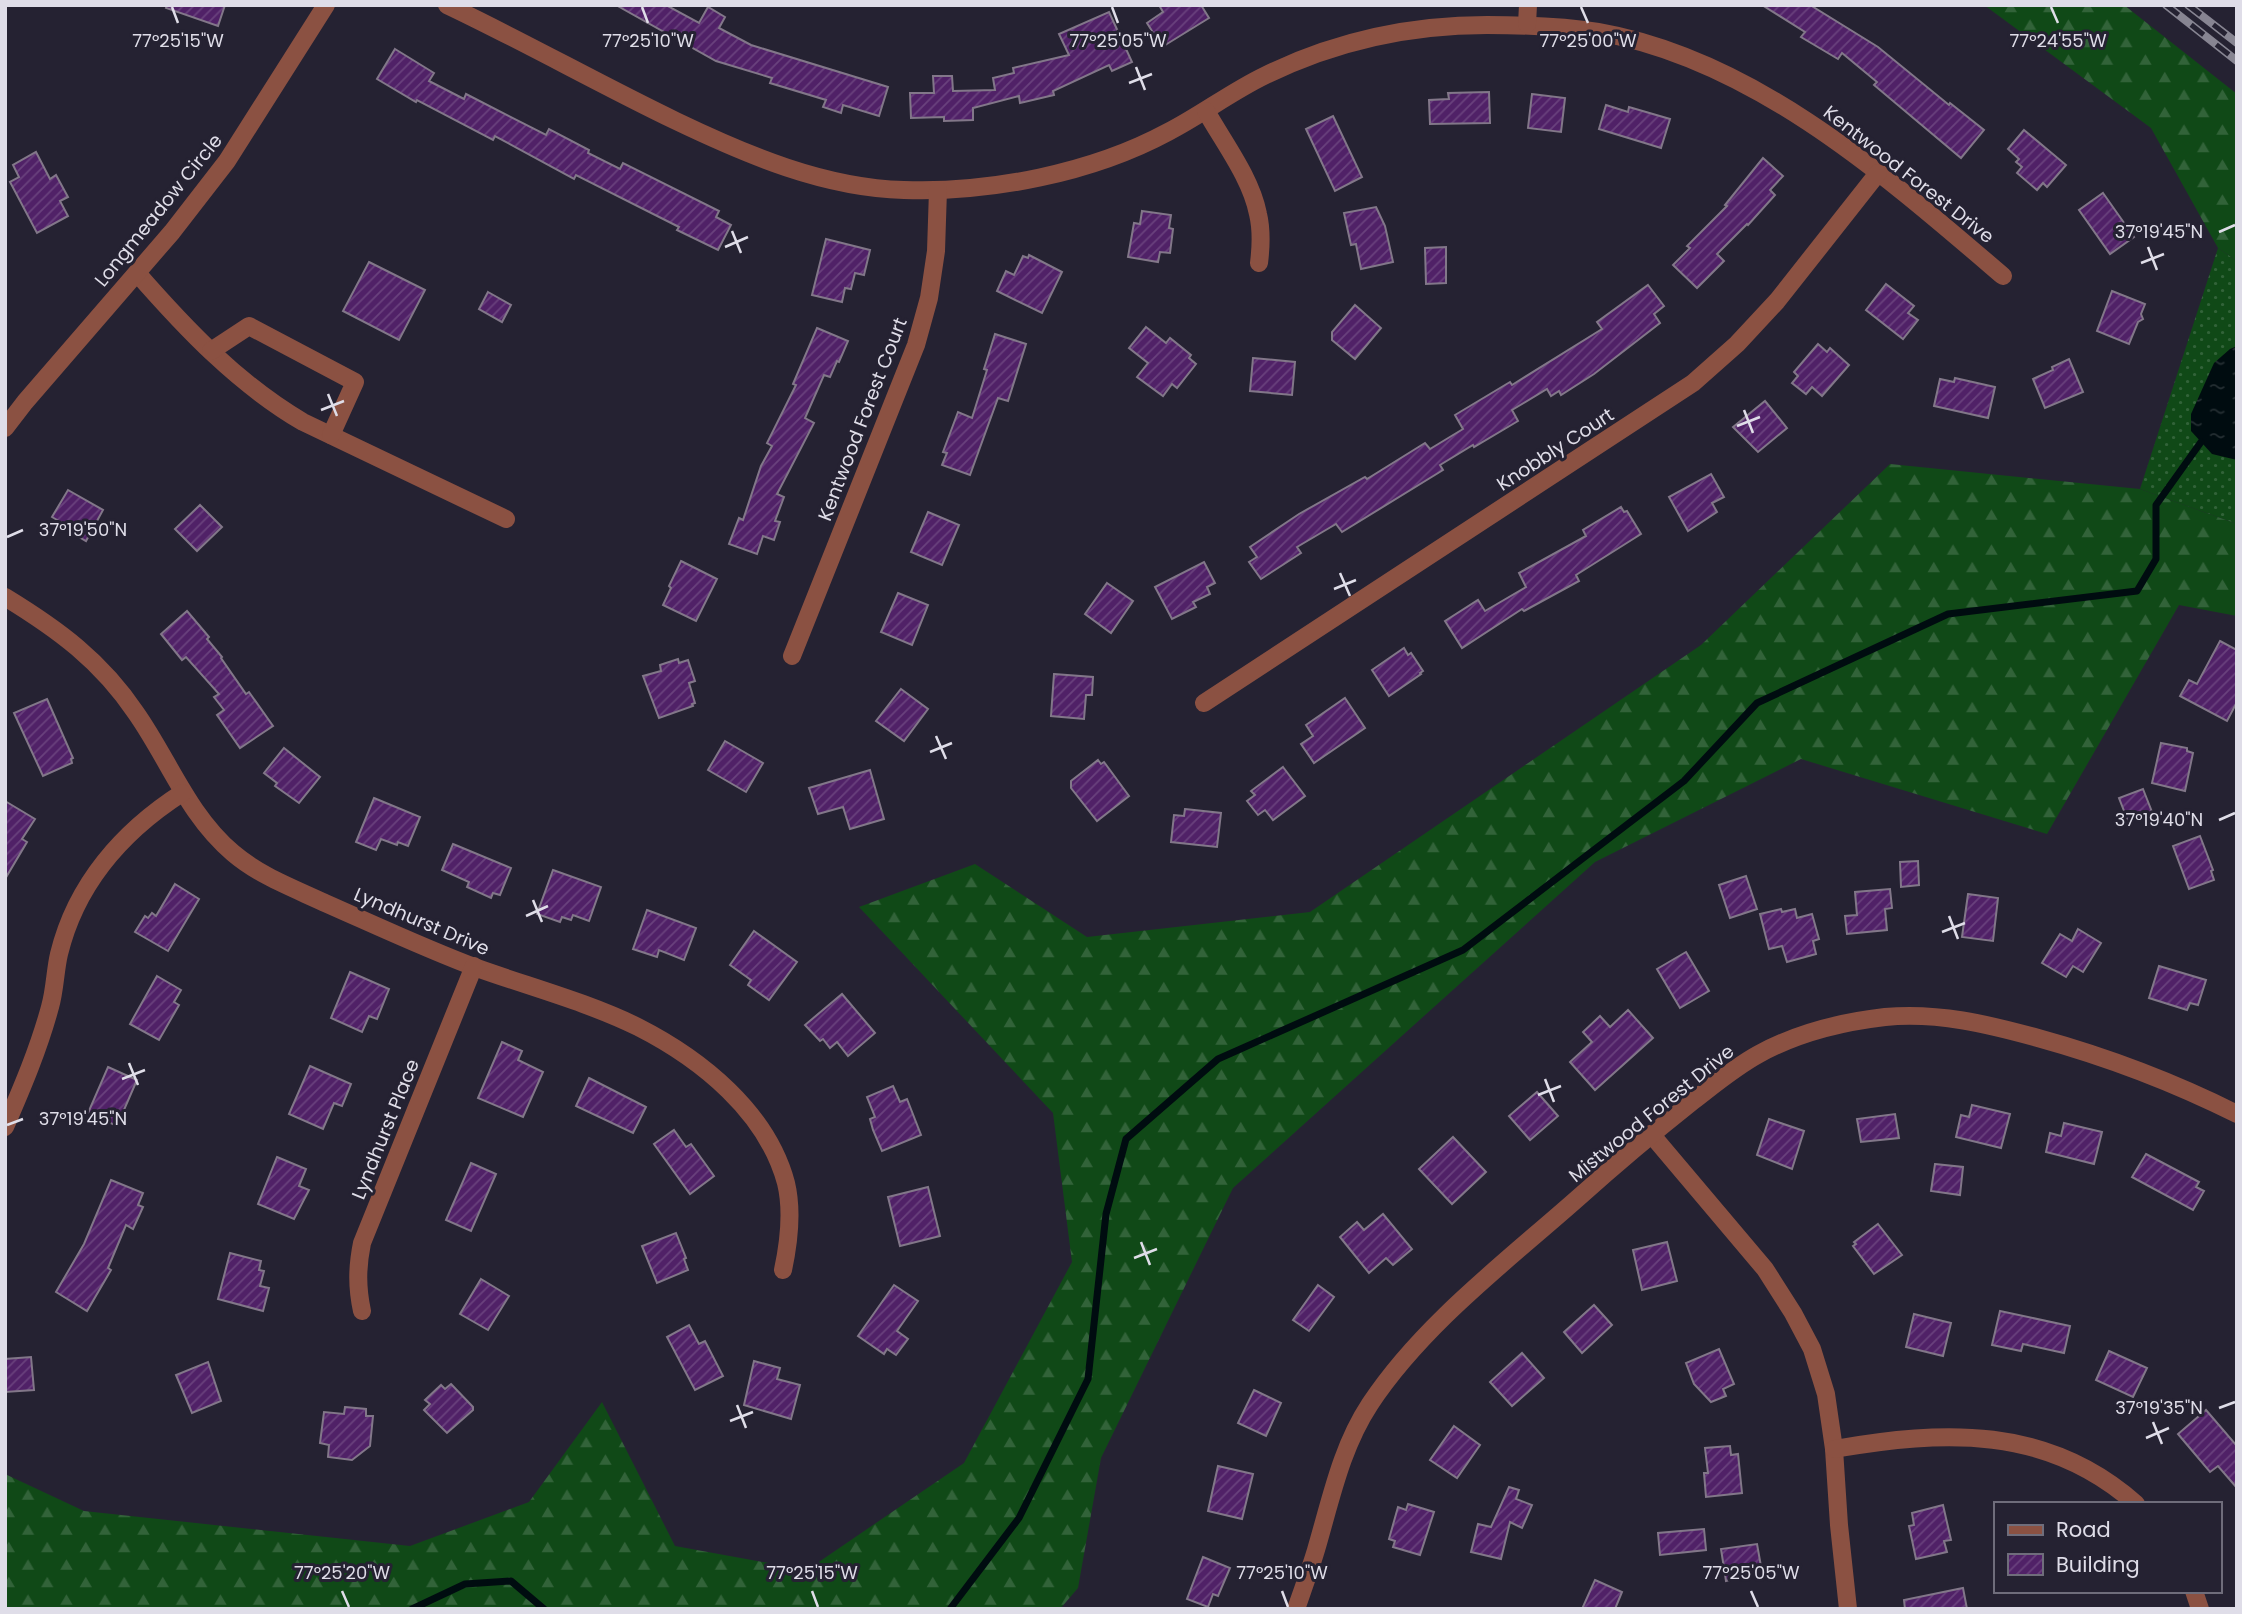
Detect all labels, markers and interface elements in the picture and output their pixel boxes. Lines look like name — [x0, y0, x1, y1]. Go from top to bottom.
text: 77°25'15"W — [132, 28, 224, 53]
text: 77°25'10"W — [602, 28, 694, 53]
text: 77°25'05"W — [1070, 28, 1167, 53]
text: 77°25'00"W — [1540, 28, 1637, 53]
text: 77°24'55"W — [2009, 28, 2107, 53]
street label: Kentwood Forest Drive — [1818, 99, 2000, 250]
street label: Longmeadow Circle — [88, 128, 229, 292]
text: 37°19'45"N — [2115, 219, 2203, 244]
street label: Kentwood Forest Court — [811, 314, 914, 525]
street label: Knobbly Court — [1491, 401, 1619, 497]
text: 37°19'50"N — [39, 517, 127, 542]
text: 37°19'40"N — [2115, 807, 2203, 832]
street label: Lyndhurst Drive — [350, 881, 494, 962]
street label: Mistwood Forest Drive — [1563, 1038, 1740, 1189]
street label: Lyndhurst Place — [345, 1055, 426, 1203]
text: 37°19'45"N — [39, 1106, 127, 1131]
text: 37°19'35"N — [2115, 1395, 2203, 1420]
legend — [1994, 1502, 2221, 1593]
text: Road — [2056, 1515, 2111, 1544]
text: Building — [2056, 1550, 2140, 1579]
text: 77°25'20"W — [294, 1560, 390, 1585]
text: 77°25'15"W — [766, 1560, 858, 1585]
text: 77°25'10"W — [1236, 1560, 1328, 1585]
text: 77°25'05"W — [1703, 1560, 1800, 1585]

